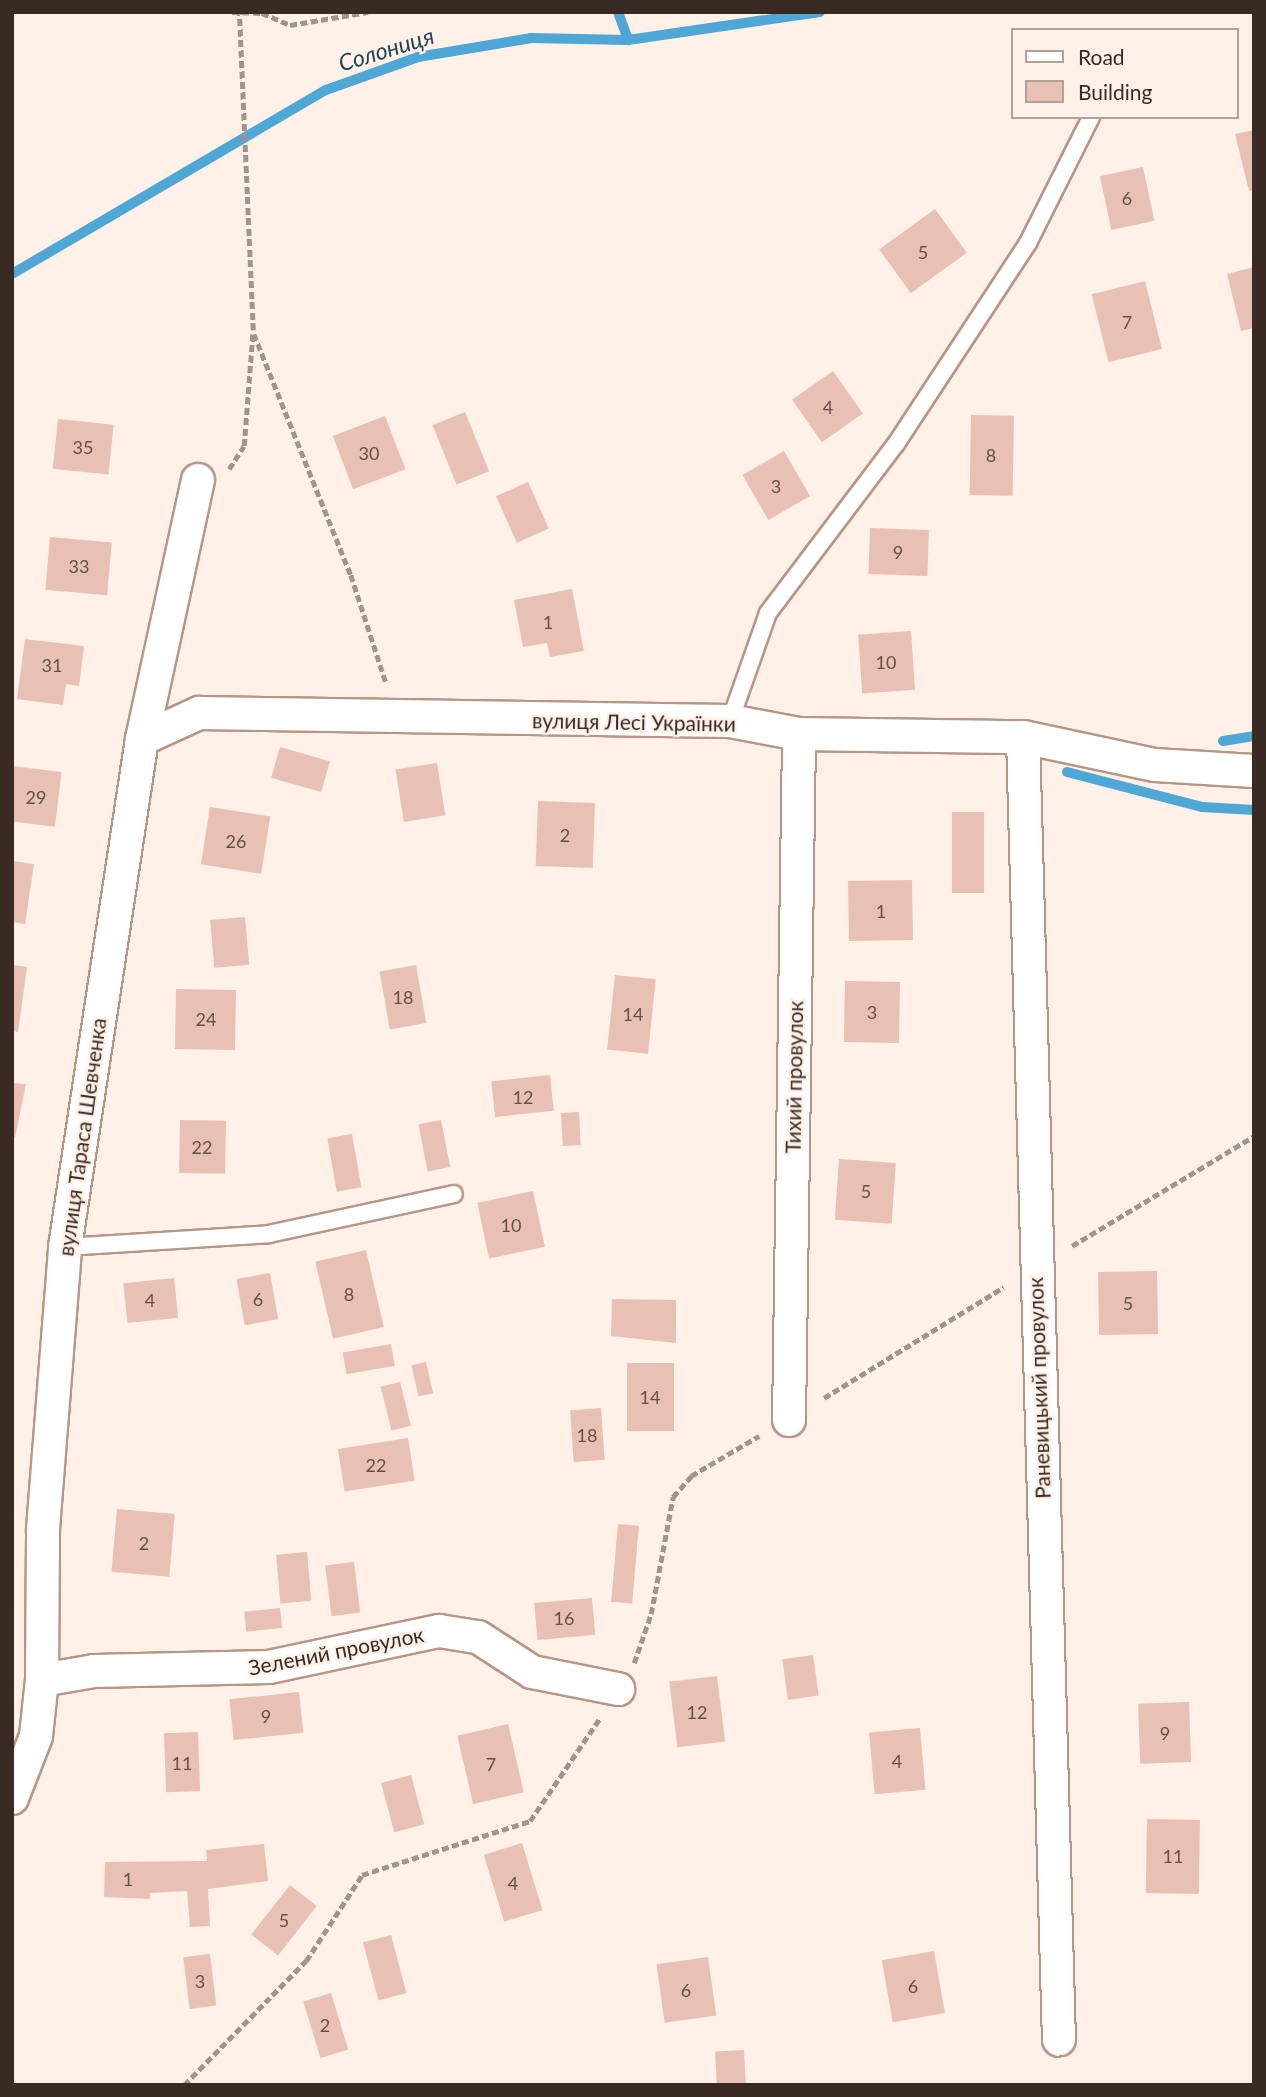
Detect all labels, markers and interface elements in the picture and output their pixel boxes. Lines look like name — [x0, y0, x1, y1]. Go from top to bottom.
water label: Солониця — [335, 21, 437, 77]
legend — [1010, 28, 1238, 119]
text: Road — [1078, 44, 1125, 69]
text: Building — [1078, 79, 1153, 104]
house number: 6 — [1122, 187, 1132, 209]
house number: 5 — [918, 241, 928, 263]
house number: 7 — [1122, 311, 1132, 333]
house number: 4 — [823, 396, 833, 418]
house number: 35 — [73, 436, 93, 458]
house number: 30 — [359, 442, 379, 464]
house number: 8 — [986, 444, 996, 466]
house number: 3 — [771, 475, 781, 497]
house number: 9 — [893, 541, 903, 563]
house number: 33 — [69, 555, 89, 577]
house number: 1 — [543, 611, 553, 633]
house number: 10 — [876, 651, 896, 673]
house number: 31 — [42, 654, 62, 676]
street label: вулиця Лесі Українки — [532, 708, 736, 736]
house number: 29 — [26, 786, 46, 808]
house number: 2 — [560, 824, 570, 846]
house number: 26 — [226, 830, 246, 852]
house number: 1 — [876, 900, 886, 922]
house number: 18 — [393, 986, 413, 1008]
street label: Тихий провулок — [780, 1000, 808, 1154]
house number: 3 — [867, 1001, 877, 1023]
house number: 14 — [623, 1003, 643, 1025]
house number: 24 — [196, 1008, 216, 1030]
street label: вулиця Тараса Шевченка — [53, 1016, 111, 1258]
house number: 12 — [513, 1086, 533, 1108]
house number: 22 — [192, 1136, 212, 1158]
house number: 5 — [861, 1180, 871, 1202]
house number: 10 — [501, 1214, 521, 1236]
street label: Раневицький провулок — [1023, 1277, 1055, 1499]
house number: 8 — [344, 1283, 354, 1305]
house number: 6 — [253, 1288, 263, 1310]
house number: 4 — [145, 1289, 155, 1311]
house number: 5 — [1123, 1292, 1133, 1314]
house number: 14 — [640, 1386, 660, 1408]
house number: 18 — [577, 1424, 597, 1446]
house number: 22 — [366, 1454, 386, 1476]
house number: 2 — [139, 1532, 149, 1554]
house number: 16 — [554, 1607, 574, 1629]
street label: Зелений провулок — [246, 1622, 426, 1680]
house number: 12 — [687, 1701, 707, 1723]
house number: 9 — [261, 1705, 271, 1727]
house number: 9 — [1160, 1722, 1170, 1744]
house number: 4 — [892, 1750, 902, 1772]
house number: 11 — [172, 1752, 192, 1774]
house number: 7 — [486, 1753, 496, 1775]
house number: 11 — [1163, 1845, 1183, 1867]
house number: 1 — [123, 1868, 133, 1890]
house number: 4 — [508, 1872, 518, 1894]
house number: 5 — [279, 1909, 289, 1931]
house number: 3 — [195, 1970, 205, 1992]
house number: 6 — [908, 1975, 918, 1997]
house number: 6 — [681, 1979, 691, 2001]
house number: 2 — [320, 2014, 330, 2036]

